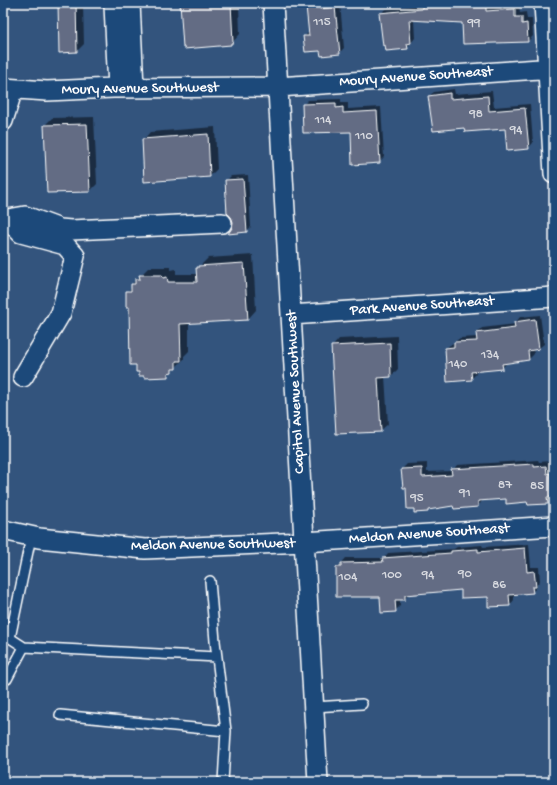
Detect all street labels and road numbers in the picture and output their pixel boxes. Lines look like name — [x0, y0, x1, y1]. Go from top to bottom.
street label: Moury Avenue Southeast — [339, 63, 495, 91]
street label: Moury Avenue Southwest — [61, 79, 221, 99]
street label: Park Avenue Southeast — [348, 292, 497, 320]
street label: Capitol Avenue Southwest — [283, 308, 309, 474]
street label: Meldon Avenue Southeast — [348, 519, 512, 549]
street label: Meldon Avenue Southwest — [131, 535, 297, 555]

